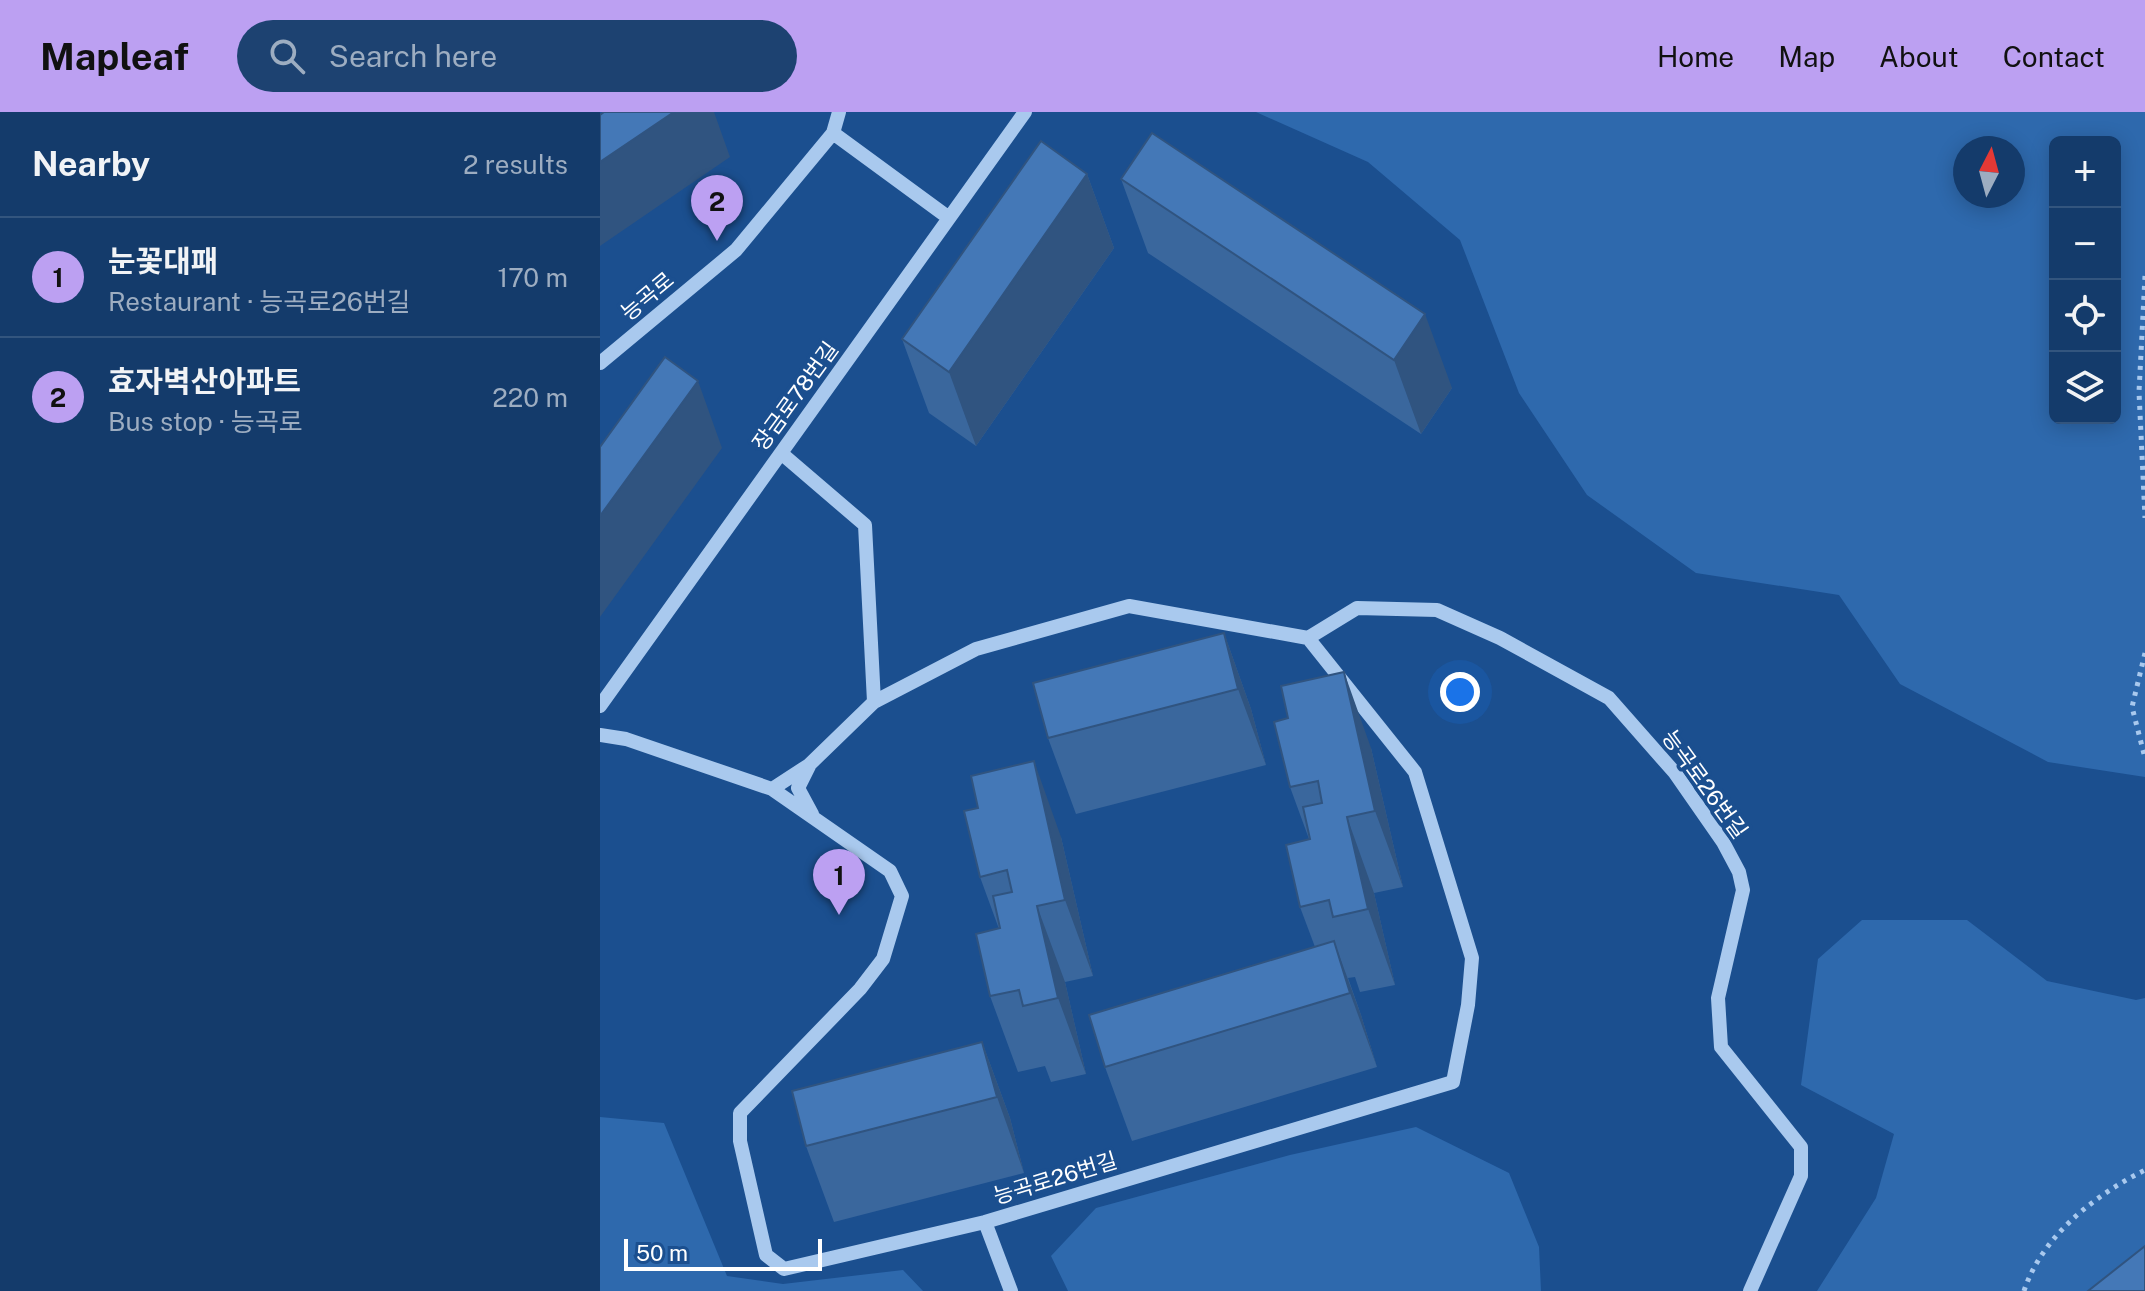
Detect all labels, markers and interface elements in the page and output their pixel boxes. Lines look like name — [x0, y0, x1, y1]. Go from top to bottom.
search box — [237, 20, 797, 92]
text: Mapleaf — [40, 34, 189, 79]
icon: search — [265, 34, 309, 78]
text: Search here — [329, 38, 497, 74]
text: Home — [1657, 40, 1734, 73]
text: Map — [1778, 40, 1835, 73]
text: About — [1879, 40, 1959, 73]
text: Contact — [2003, 40, 2105, 73]
north arrow — [1953, 136, 2025, 208]
map controls — [2049, 136, 2121, 424]
button: + — [2049, 136, 2121, 208]
text: Nearby — [32, 144, 150, 184]
text: 2 results — [463, 149, 568, 180]
pin: 2 — [691, 175, 743, 241]
button: − — [2049, 208, 2121, 280]
text: 눈꽃대패 — [108, 243, 218, 279]
text: 1 — [52, 262, 64, 293]
text: 170 m — [498, 262, 568, 293]
street label: 능곡로 — [615, 267, 679, 325]
button: locate — [2049, 280, 2121, 352]
text: Restaurant · 능곡로26번길 — [108, 286, 411, 317]
street label: 장금로78번길 — [747, 336, 843, 456]
button: layers — [2049, 352, 2121, 424]
text: 효자벽산아파트 — [108, 363, 301, 399]
text: 2 — [50, 382, 66, 413]
text: 220 m — [492, 382, 568, 413]
text: Bus stop · 능곡로 — [108, 406, 303, 437]
your location — [1440, 672, 1480, 712]
street label: 능곡로26번길 — [1657, 725, 1753, 843]
pin: 1 — [813, 849, 865, 915]
street label: 능곡로26번길 — [990, 1147, 1120, 1209]
scale bar — [624, 1235, 822, 1271]
text: 50 m — [636, 1240, 688, 1266]

